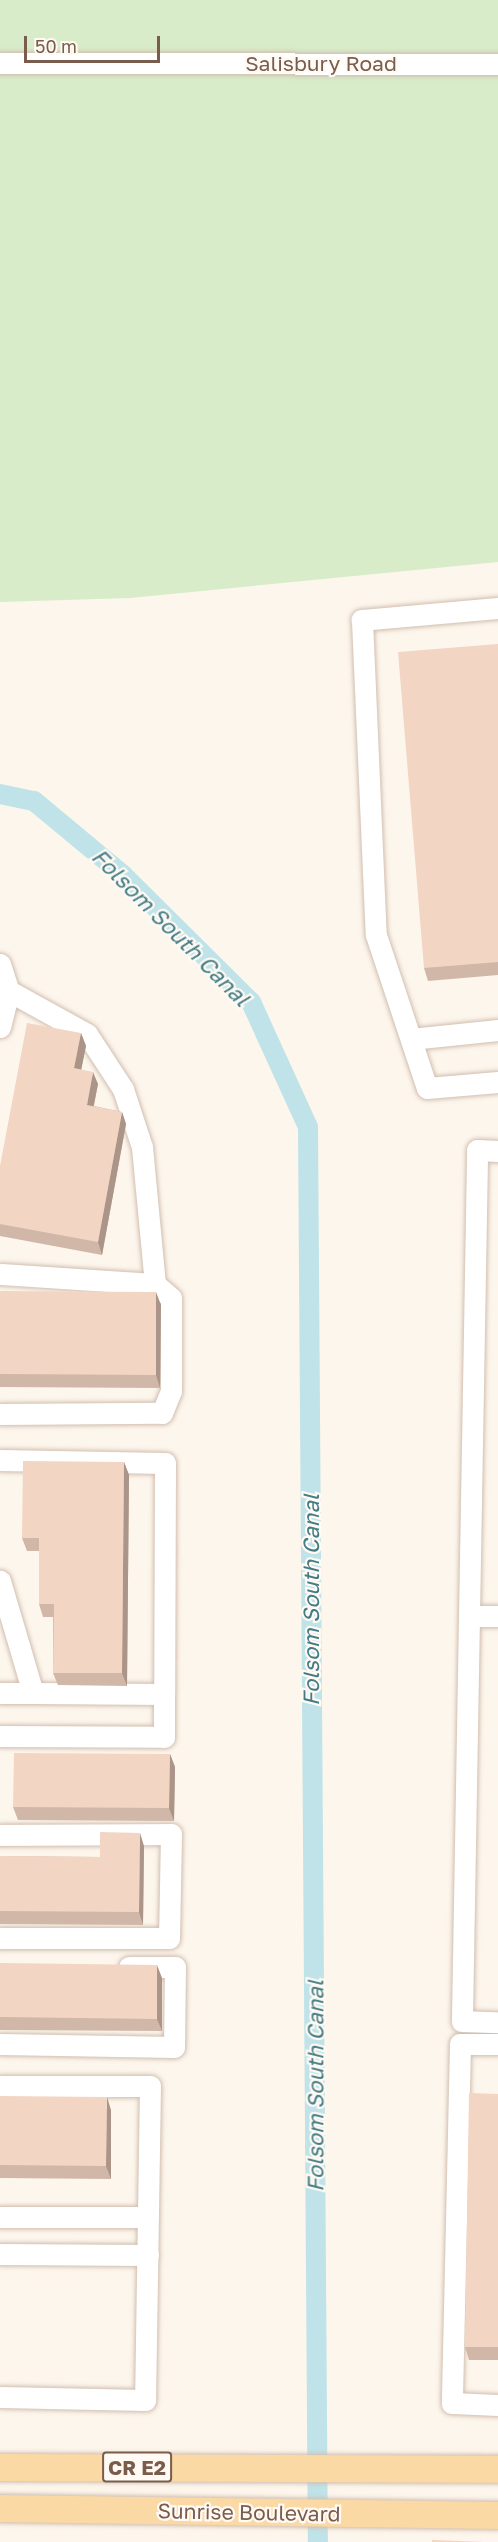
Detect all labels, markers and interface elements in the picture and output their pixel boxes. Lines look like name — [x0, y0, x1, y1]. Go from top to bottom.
scale bar — [27, 24, 164, 62]
text: 50 m — [35, 35, 77, 57]
street label: Salisbury Road — [245, 50, 397, 76]
water label: Folsom South Canal — [87, 843, 255, 1011]
water label: Folsom South Canal — [298, 1494, 324, 1706]
water label: Folsom South Canal — [302, 1980, 328, 2192]
road number: CR E2 — [101, 2450, 173, 2484]
street label: Sunrise Boulevard — [157, 2498, 341, 2526]

